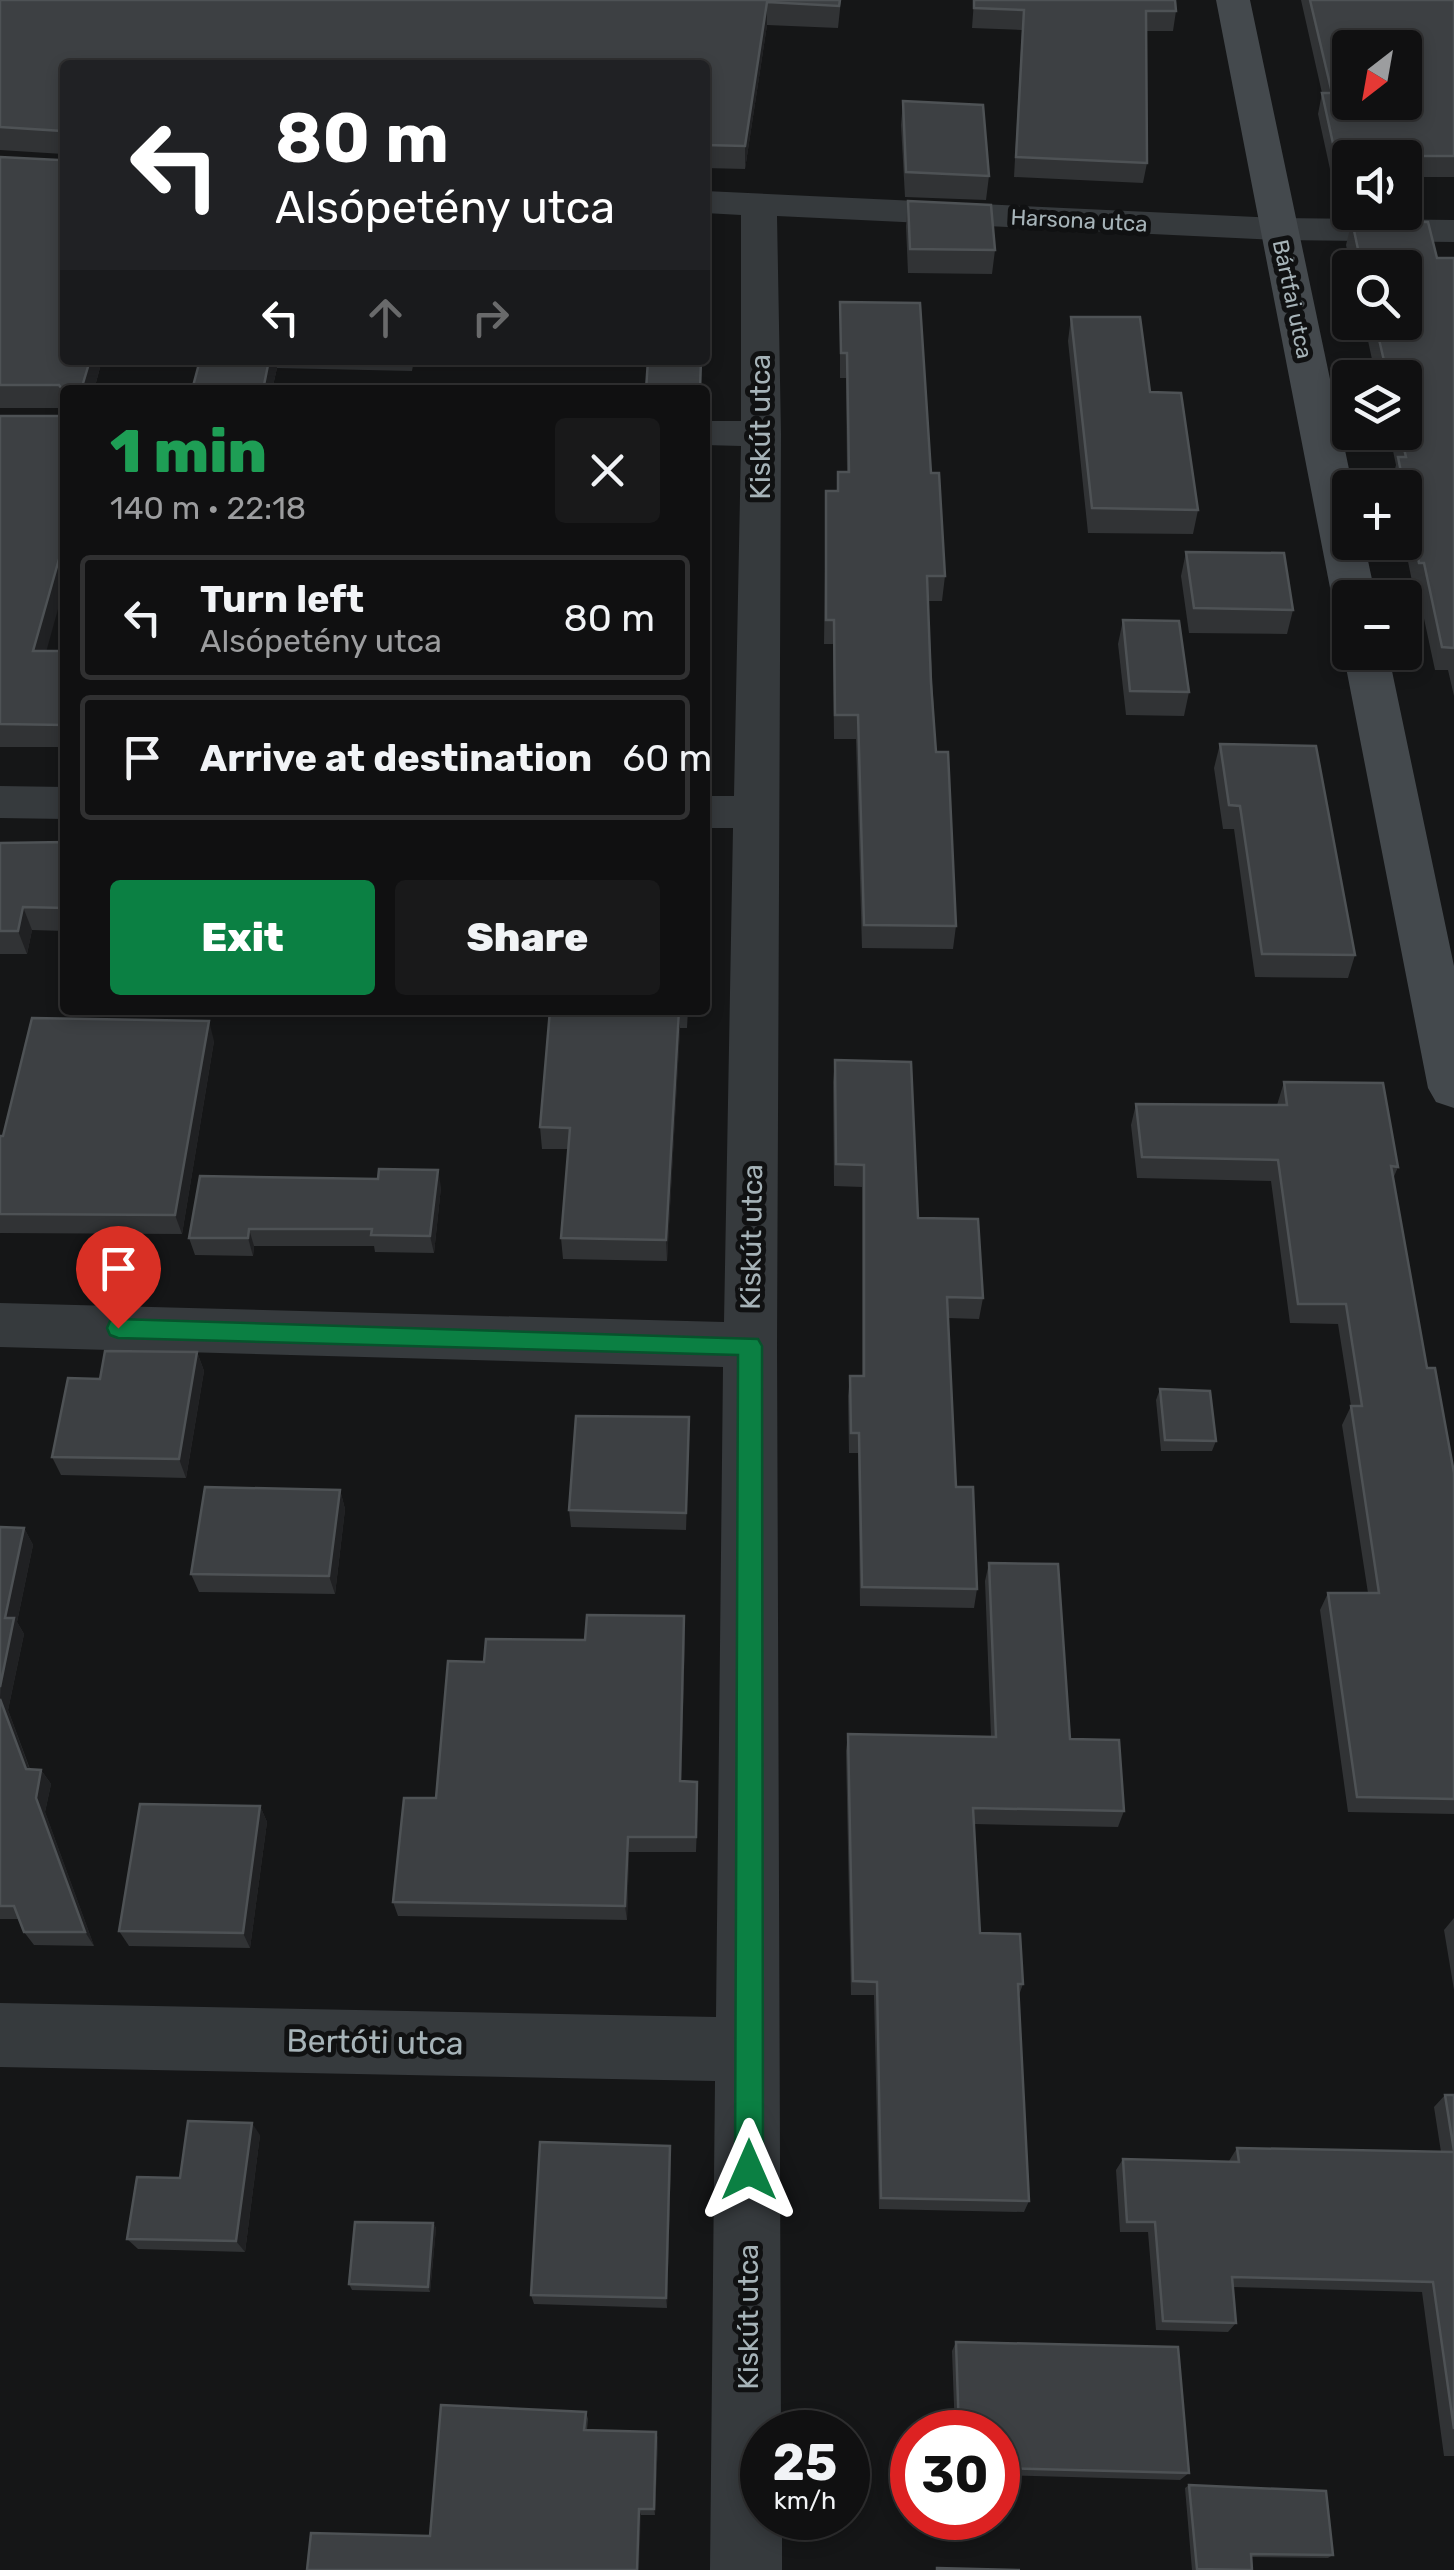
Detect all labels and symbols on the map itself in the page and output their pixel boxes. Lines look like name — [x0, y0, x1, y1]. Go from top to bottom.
north arrow — [1332, 30, 1422, 120]
street label: Harsona utca — [1010, 203, 1148, 238]
street label: Bártfai utca — [1267, 237, 1318, 361]
street label: Kiskút utca — [744, 354, 777, 500]
street label: Kiskút utca — [734, 1164, 769, 1310]
pin — [76, 1226, 161, 1329]
street label: Bertóti utca — [286, 2021, 464, 2063]
position arrow — [697, 2118, 801, 2222]
street label: Kiskút utca — [732, 2244, 765, 2390]
speed limit sign: 30 — [890, 2410, 1020, 2540]

